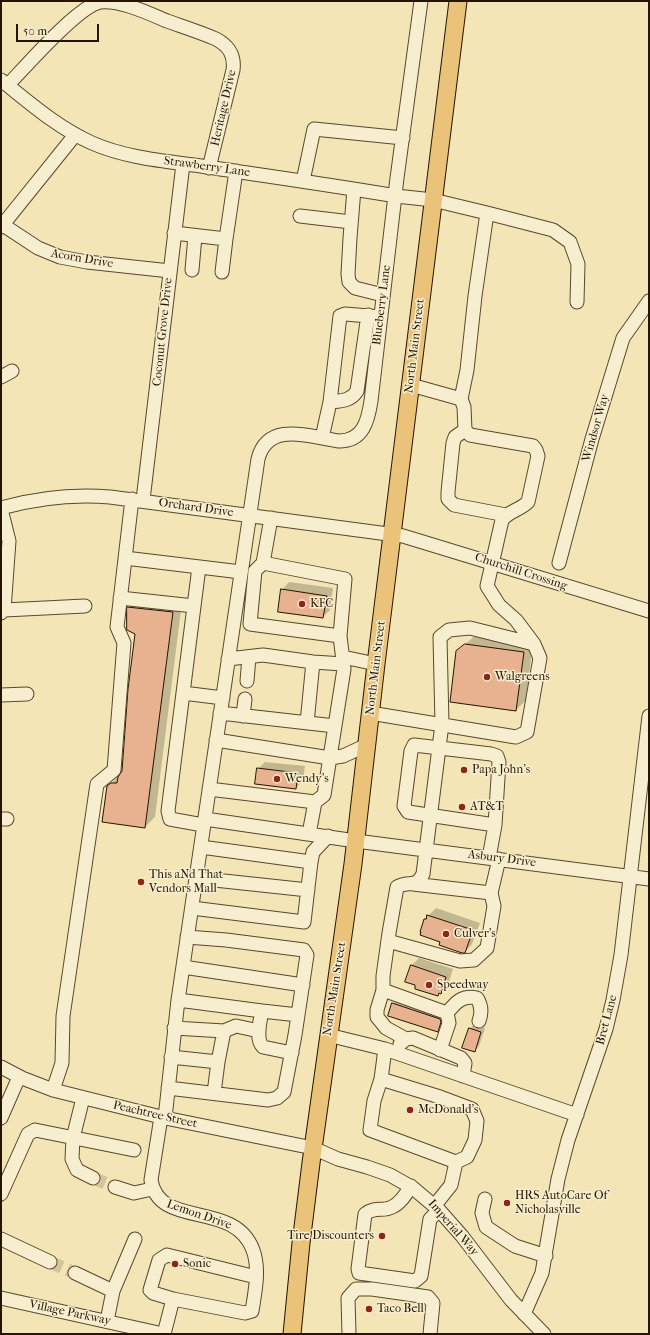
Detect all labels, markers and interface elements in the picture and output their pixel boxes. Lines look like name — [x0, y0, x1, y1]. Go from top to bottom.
scale bar — [18, 16, 101, 42]
text: 50 m — [23, 24, 47, 38]
street label: Heritage Drive — [208, 68, 240, 148]
street label: Strawberry Lane — [163, 154, 251, 180]
street label: Acorn Drive — [50, 246, 114, 272]
street label: Blueberry Lane — [370, 264, 394, 346]
street label: Coconut Grove Drive — [150, 277, 176, 387]
street label: North Main Street — [402, 298, 428, 394]
street label: Windsor Way — [579, 393, 613, 463]
street label: Orchard Drive — [158, 496, 234, 520]
street label: Churchill Crossing — [473, 550, 569, 594]
place label: KFC — [310, 597, 333, 611]
marker: KFC — [297, 599, 307, 609]
street label: North Main Street — [363, 620, 389, 716]
place label: Walgreens — [495, 670, 550, 684]
marker: Walgreens — [482, 672, 492, 682]
place label: Papa John's — [472, 763, 530, 777]
marker: Papa John's — [459, 765, 469, 775]
place label: Wendy's — [285, 772, 329, 786]
marker: Wendy's — [272, 774, 282, 784]
place label: AT&T — [470, 800, 504, 814]
marker: AT&T — [457, 802, 467, 812]
street label: Asbury Drive — [467, 848, 537, 870]
place label: This aNd That Vendors Mall — [149, 868, 223, 896]
marker: This aNd That Vendors Mall — [136, 877, 146, 887]
place label: Culver's — [454, 927, 496, 941]
marker: Culver's — [441, 929, 451, 939]
street label: North Main Street — [320, 941, 350, 1037]
place label: Speedway — [437, 978, 489, 992]
marker: Speedway — [424, 980, 434, 990]
street label: Bret Lane — [593, 993, 621, 1047]
street label: Peachtree Street — [112, 1098, 198, 1132]
place label: McDonald's — [418, 1103, 478, 1117]
marker: McDonald's — [405, 1105, 415, 1115]
place label: HRS AutoCare Of Nicholasville — [515, 1189, 607, 1217]
street label: Lemon Drive — [165, 1197, 233, 1233]
street label: Imperial Way — [425, 1197, 481, 1259]
marker: HRS AutoCare Of Nicholasville — [502, 1198, 512, 1208]
place label: Tire Discounters — [287, 1229, 374, 1243]
marker: Tire Discounters — [377, 1231, 387, 1241]
place label: Sonic — [183, 1257, 211, 1271]
marker: Sonic — [170, 1259, 180, 1269]
street label: Village Parkway — [28, 1297, 112, 1329]
place label: Taco Bell — [377, 1302, 424, 1316]
marker: Taco Bell — [364, 1304, 374, 1314]

